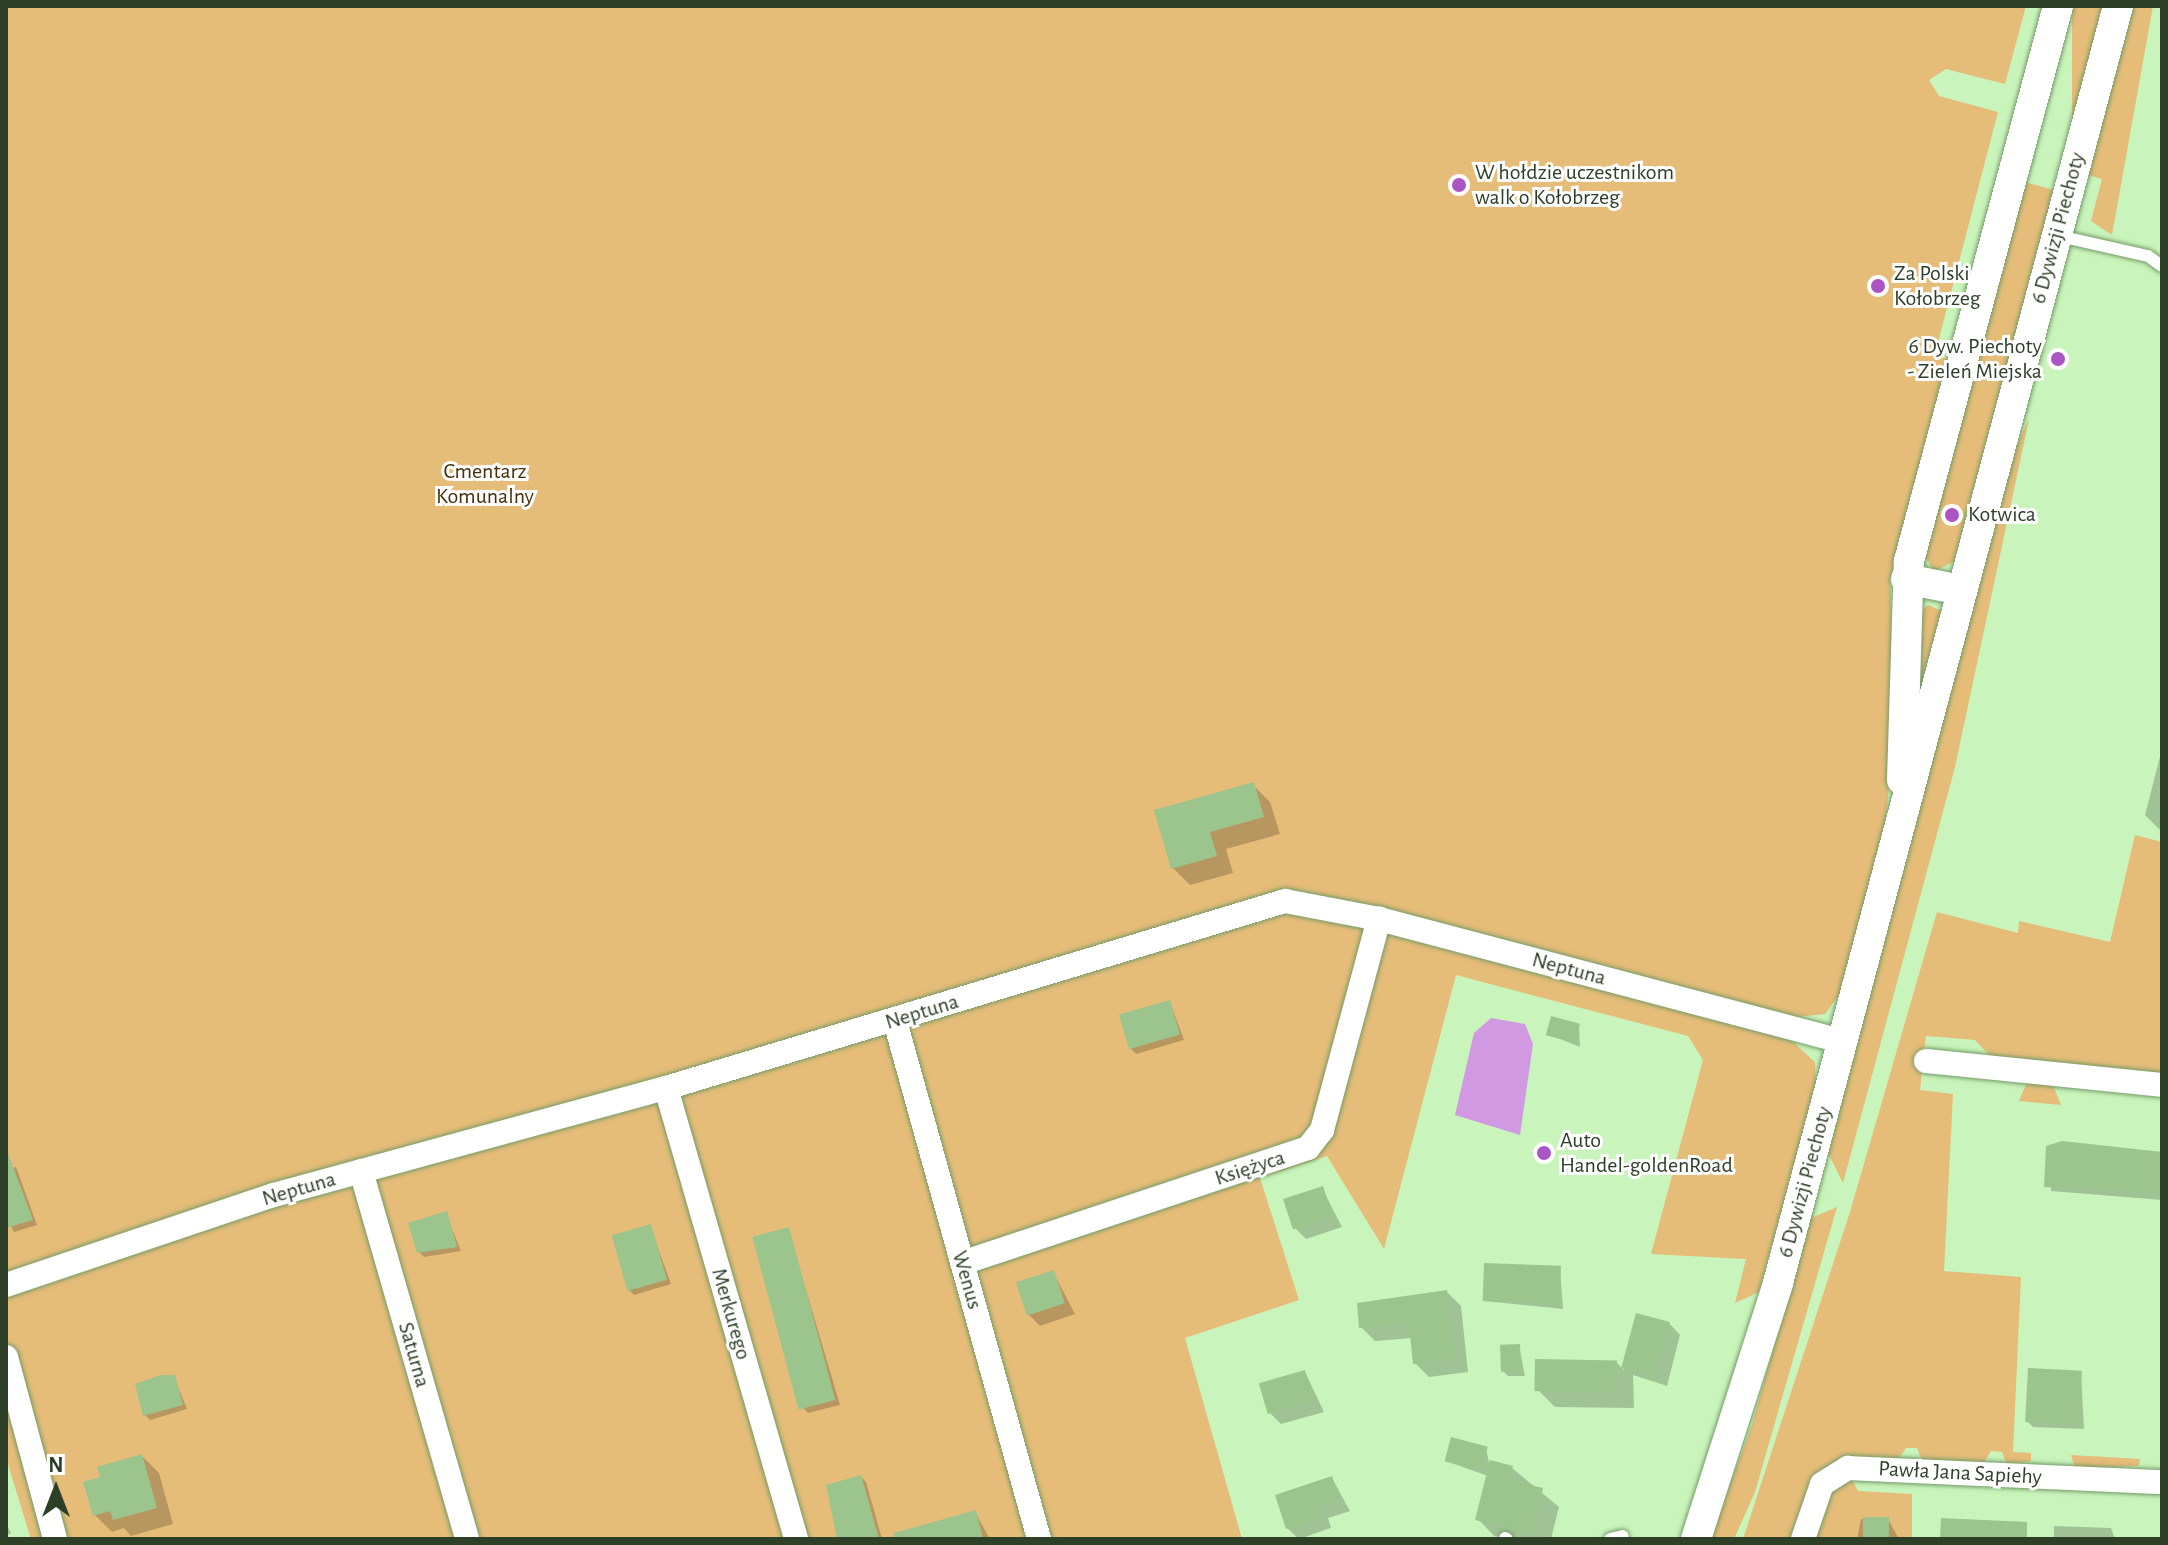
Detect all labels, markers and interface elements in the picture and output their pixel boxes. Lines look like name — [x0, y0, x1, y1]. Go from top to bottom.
street label: 6 Dywizji Piechoty — [2025, 149, 2091, 307]
place label: W hołdzie uczestnikom walk o Kołobrzeg — [1475, 159, 1674, 210]
marker: W hołdzie uczestnikom walk o Kołobrzeg — [1450, 176, 1468, 194]
place label: Za Polski Kołobrzeg — [1894, 260, 1980, 312]
marker: Za Polski Kołobrzeg — [1869, 277, 1887, 295]
place label: 6 Dyw. Piechoty - Zieleń Miejska — [1907, 333, 2042, 384]
marker: 6 Dyw. Piechoty - Zieleń Miejska — [2049, 350, 2067, 368]
park label: Cmentarz Komunalny — [436, 458, 534, 510]
place label: Kotwica — [1968, 502, 2036, 528]
marker: Kotwica — [1943, 506, 1961, 524]
street label: Neptuna — [1529, 946, 1609, 992]
street label: Neptuna — [882, 988, 962, 1036]
street label: 6 Dywizji Piechoty — [1772, 1103, 1838, 1261]
place label: Auto Handel-goldenRoad — [1560, 1127, 1733, 1178]
street label: Księżyca — [1212, 1144, 1288, 1192]
marker: Auto Handel-goldenRoad — [1535, 1144, 1553, 1162]
street label: Neptuna — [259, 1166, 339, 1212]
street label: Wenus — [946, 1248, 988, 1312]
street label: Merkurego — [705, 1265, 757, 1363]
street label: Saturna — [392, 1319, 436, 1391]
north arrow — [16, 1449, 96, 1529]
text: N — [48, 1454, 64, 1476]
street label: Pawła Jana Sapiehy — [1878, 1456, 2042, 1490]

